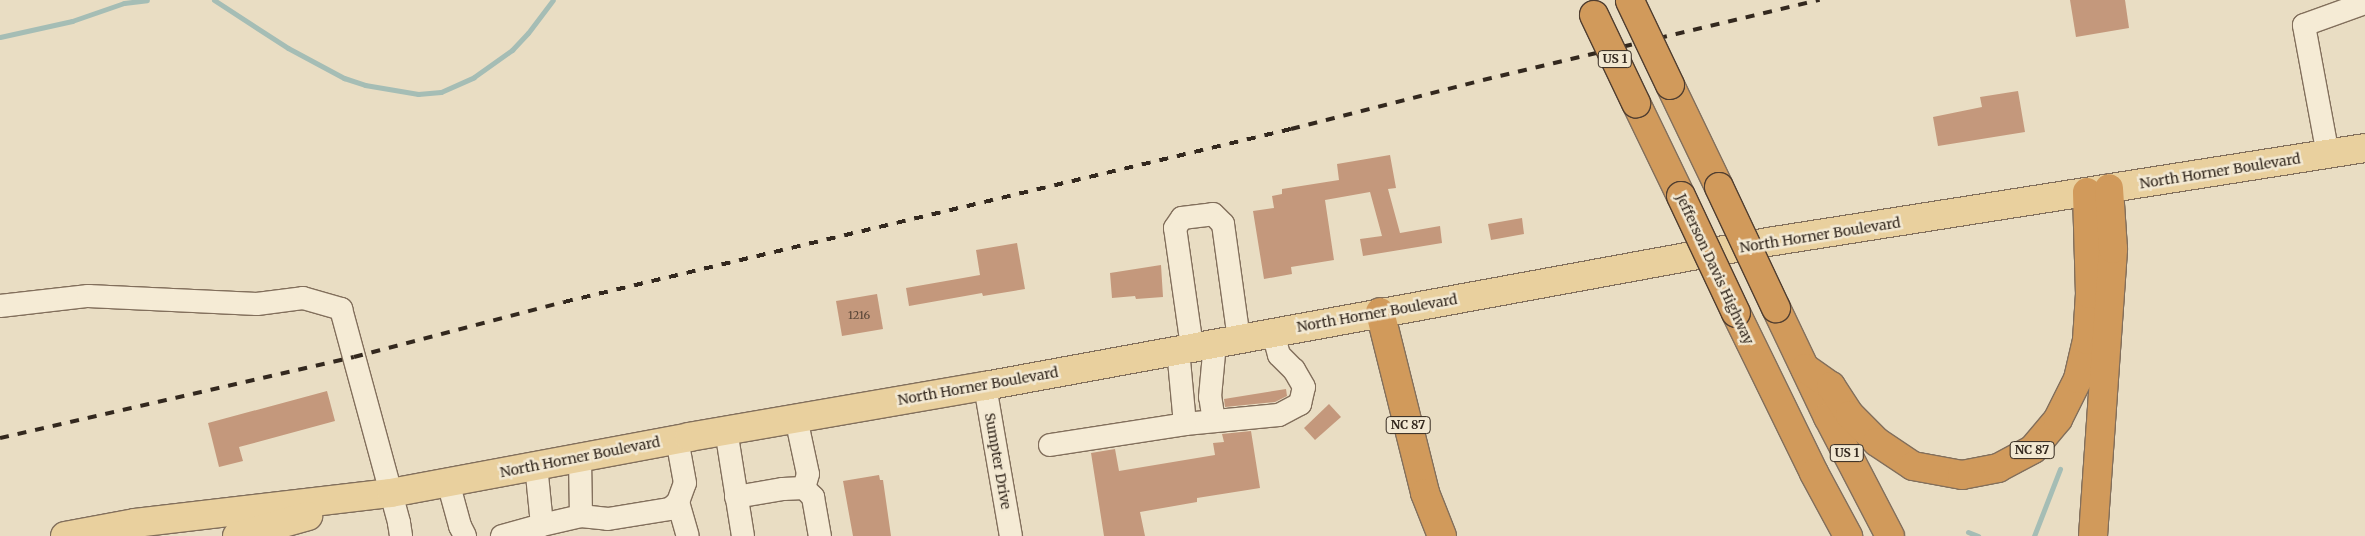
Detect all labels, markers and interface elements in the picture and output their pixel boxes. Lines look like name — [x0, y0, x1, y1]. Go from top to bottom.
road number: US 1 — [1598, 50, 1632, 68]
street label: North Horner Boulevard — [2138, 150, 2302, 192]
street label: Jefferson Davis Highway — [1673, 191, 1757, 347]
street label: North Horner Boulevard — [1738, 214, 1902, 256]
street label: North Horner Boulevard — [1295, 291, 1459, 335]
house number: 1216 — [848, 308, 870, 322]
street label: North Horner Boulevard — [896, 364, 1060, 408]
street label: Sumpter Drive — [981, 411, 1015, 511]
road number: NC 87 — [1386, 416, 1430, 434]
street label: North Horner Boulevard — [499, 433, 661, 481]
road number: NC 87 — [2010, 440, 2054, 460]
road number: US 1 — [1830, 443, 1864, 462]

